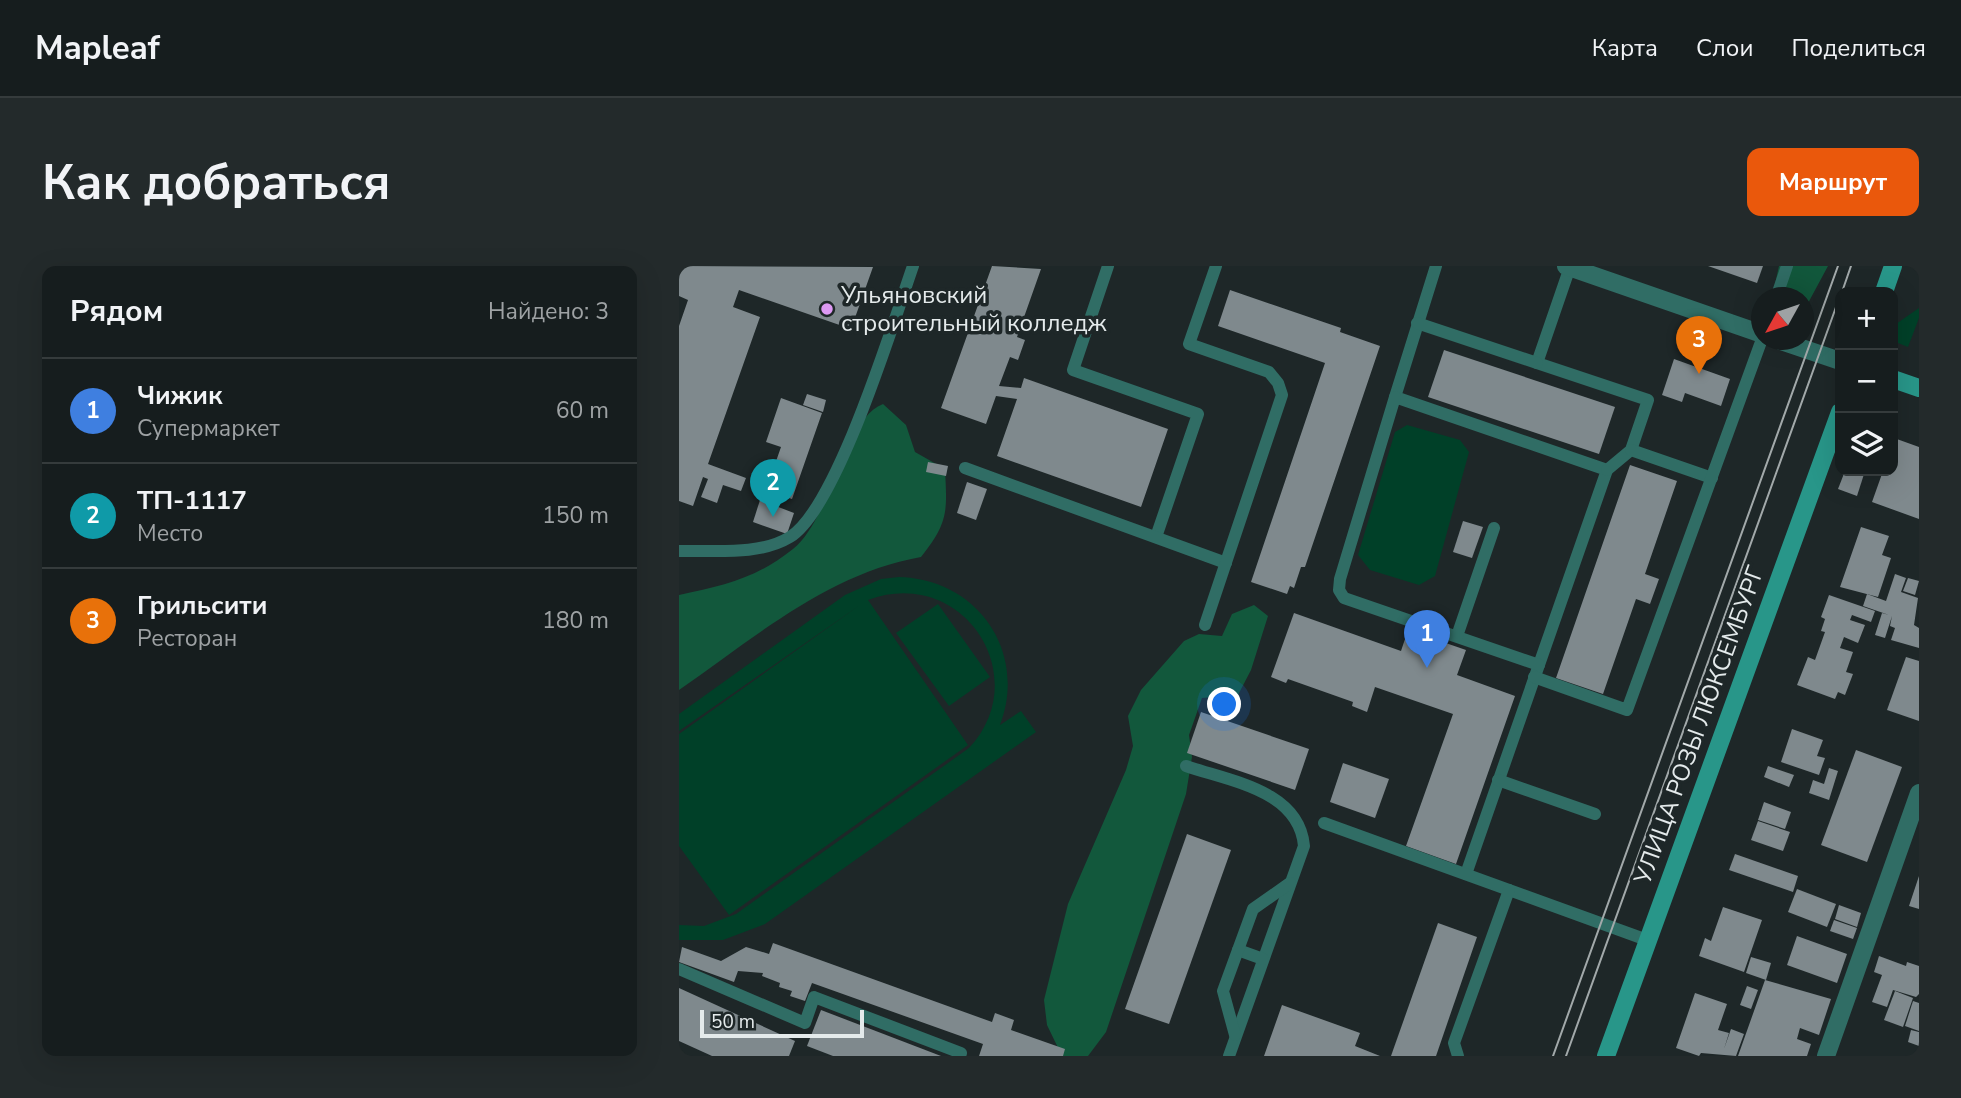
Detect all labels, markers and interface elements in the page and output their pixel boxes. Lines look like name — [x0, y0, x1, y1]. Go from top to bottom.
text: Mapleaf — [35, 26, 160, 71]
text: Карта — [1592, 32, 1658, 64]
text: Слои — [1696, 32, 1753, 64]
text: Поделиться — [1791, 32, 1926, 64]
button: Маршрут — [1747, 148, 1919, 216]
text: Как добраться — [42, 149, 390, 216]
place label: Ульяновский строительный колледж — [840, 279, 1107, 339]
north arrow — [1751, 287, 1814, 350]
map controls — [1835, 287, 1898, 476]
button: + — [1835, 287, 1898, 350]
text: Рядом — [70, 291, 163, 332]
text: Найдено: 3 — [488, 296, 609, 327]
marker: Ульяновский строительный колледж — [819, 301, 835, 317]
pin: 3 — [1676, 316, 1722, 374]
button: − — [1835, 350, 1898, 413]
text: Чижик — [137, 378, 223, 413]
text: 1 — [86, 395, 100, 426]
text: 60 m — [556, 395, 609, 426]
text: Супермаркет — [137, 413, 280, 444]
button: layers — [1835, 413, 1898, 476]
pin: 2 — [750, 459, 796, 517]
text: ТП-1117 — [137, 483, 247, 518]
text: 2 — [86, 500, 100, 531]
text: 150 m — [542, 500, 609, 531]
text: Место — [137, 518, 203, 549]
street label: УЛИЦА РОЗЫ ЛЮКСЕМБУРГ — [1626, 561, 1772, 890]
text: Грильсити — [137, 588, 267, 623]
text: 3 — [86, 605, 100, 636]
text: 180 m — [542, 605, 609, 636]
pin: 1 — [1404, 610, 1450, 668]
text: Ресторан — [137, 623, 237, 654]
your location — [1207, 687, 1241, 721]
scale bar — [700, 1007, 865, 1039]
text: 50 m — [711, 1009, 755, 1035]

